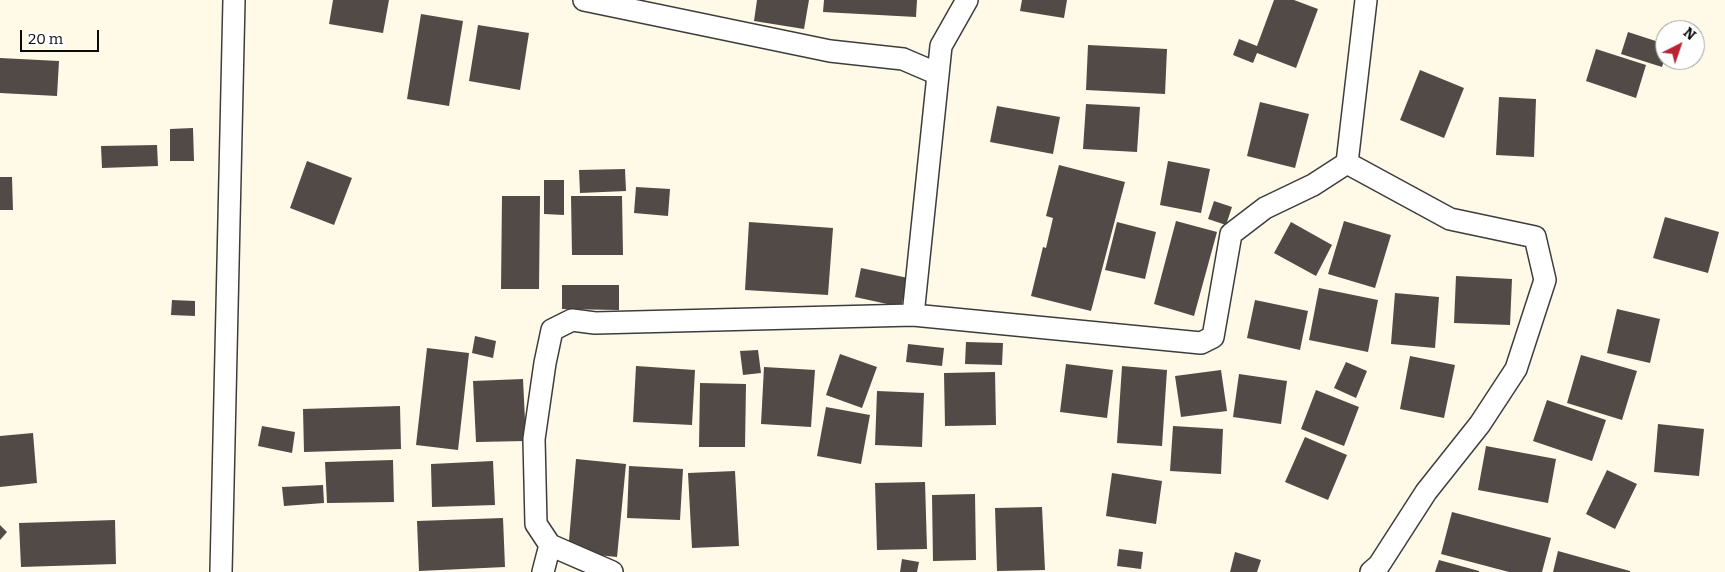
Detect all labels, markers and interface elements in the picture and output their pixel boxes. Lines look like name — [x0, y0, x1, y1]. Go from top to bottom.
scale bar — [22, 20, 101, 52]
north arrow — [1655, 20, 1705, 70]
text: N — [1680, 24, 1699, 44]
text: 20 m — [28, 30, 63, 48]

